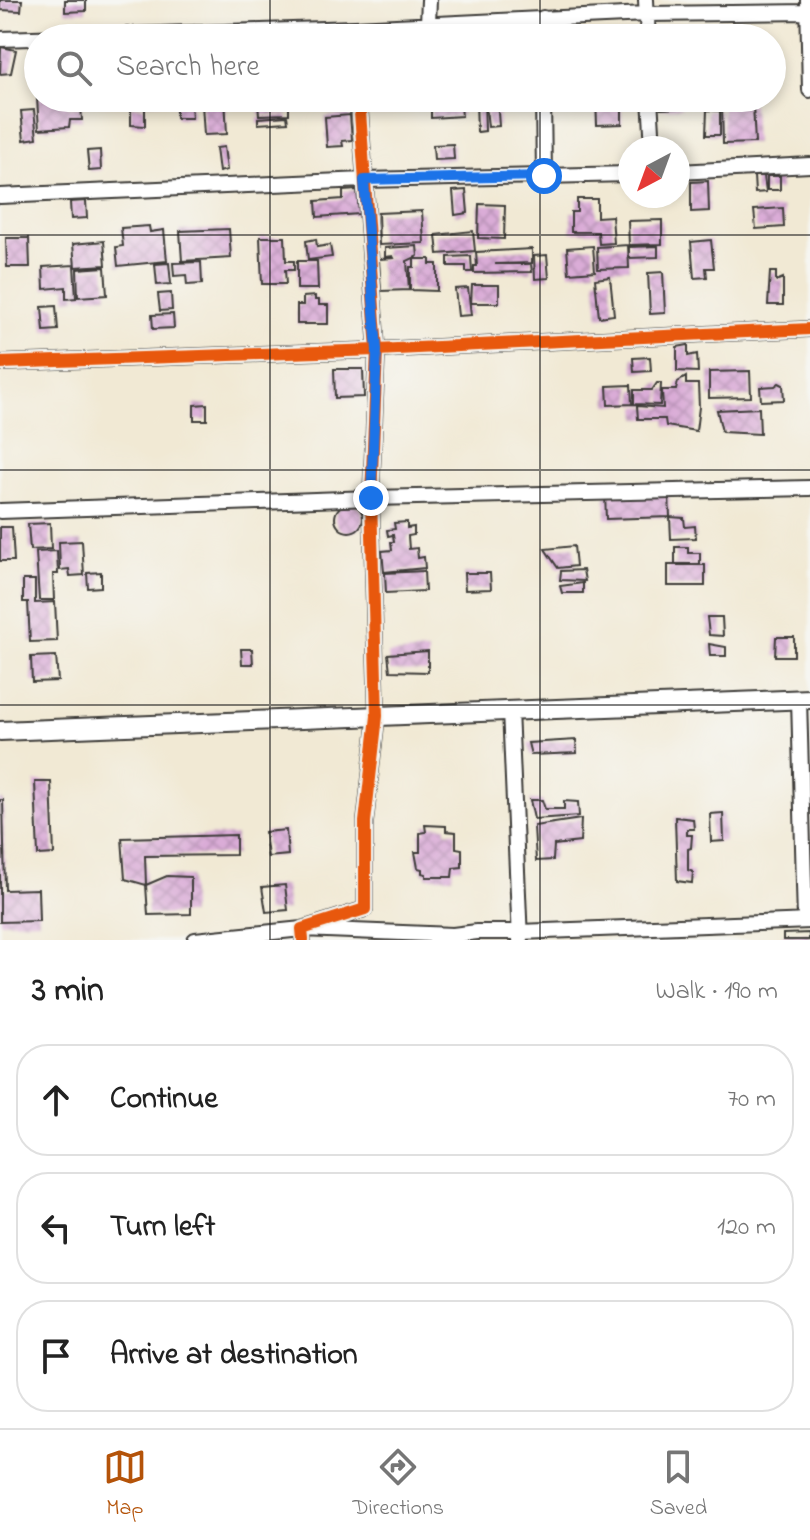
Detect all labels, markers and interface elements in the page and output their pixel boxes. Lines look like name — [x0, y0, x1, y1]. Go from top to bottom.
search box — [24, 24, 786, 112]
icon: search — [52, 46, 96, 90]
text: Search here — [116, 46, 260, 90]
north arrow — [618, 136, 690, 208]
route start — [526, 158, 562, 194]
route end — [353, 480, 389, 516]
text: 3 min — [32, 967, 104, 1017]
text: Walk · 190 m — [656, 973, 778, 1011]
icon: ahead — [34, 1078, 78, 1122]
text: Continue — [110, 1078, 218, 1122]
text: 70 m — [727, 1081, 776, 1119]
icon: left — [34, 1206, 78, 1250]
text: Turn left — [110, 1206, 215, 1250]
text: 120 m — [717, 1209, 776, 1247]
icon: arrive — [34, 1334, 78, 1378]
text: Arrive at destination — [110, 1334, 358, 1378]
tab: Map — [103, 1445, 147, 1525]
tab: Directions — [353, 1445, 444, 1525]
tab: Saved — [650, 1445, 707, 1525]

